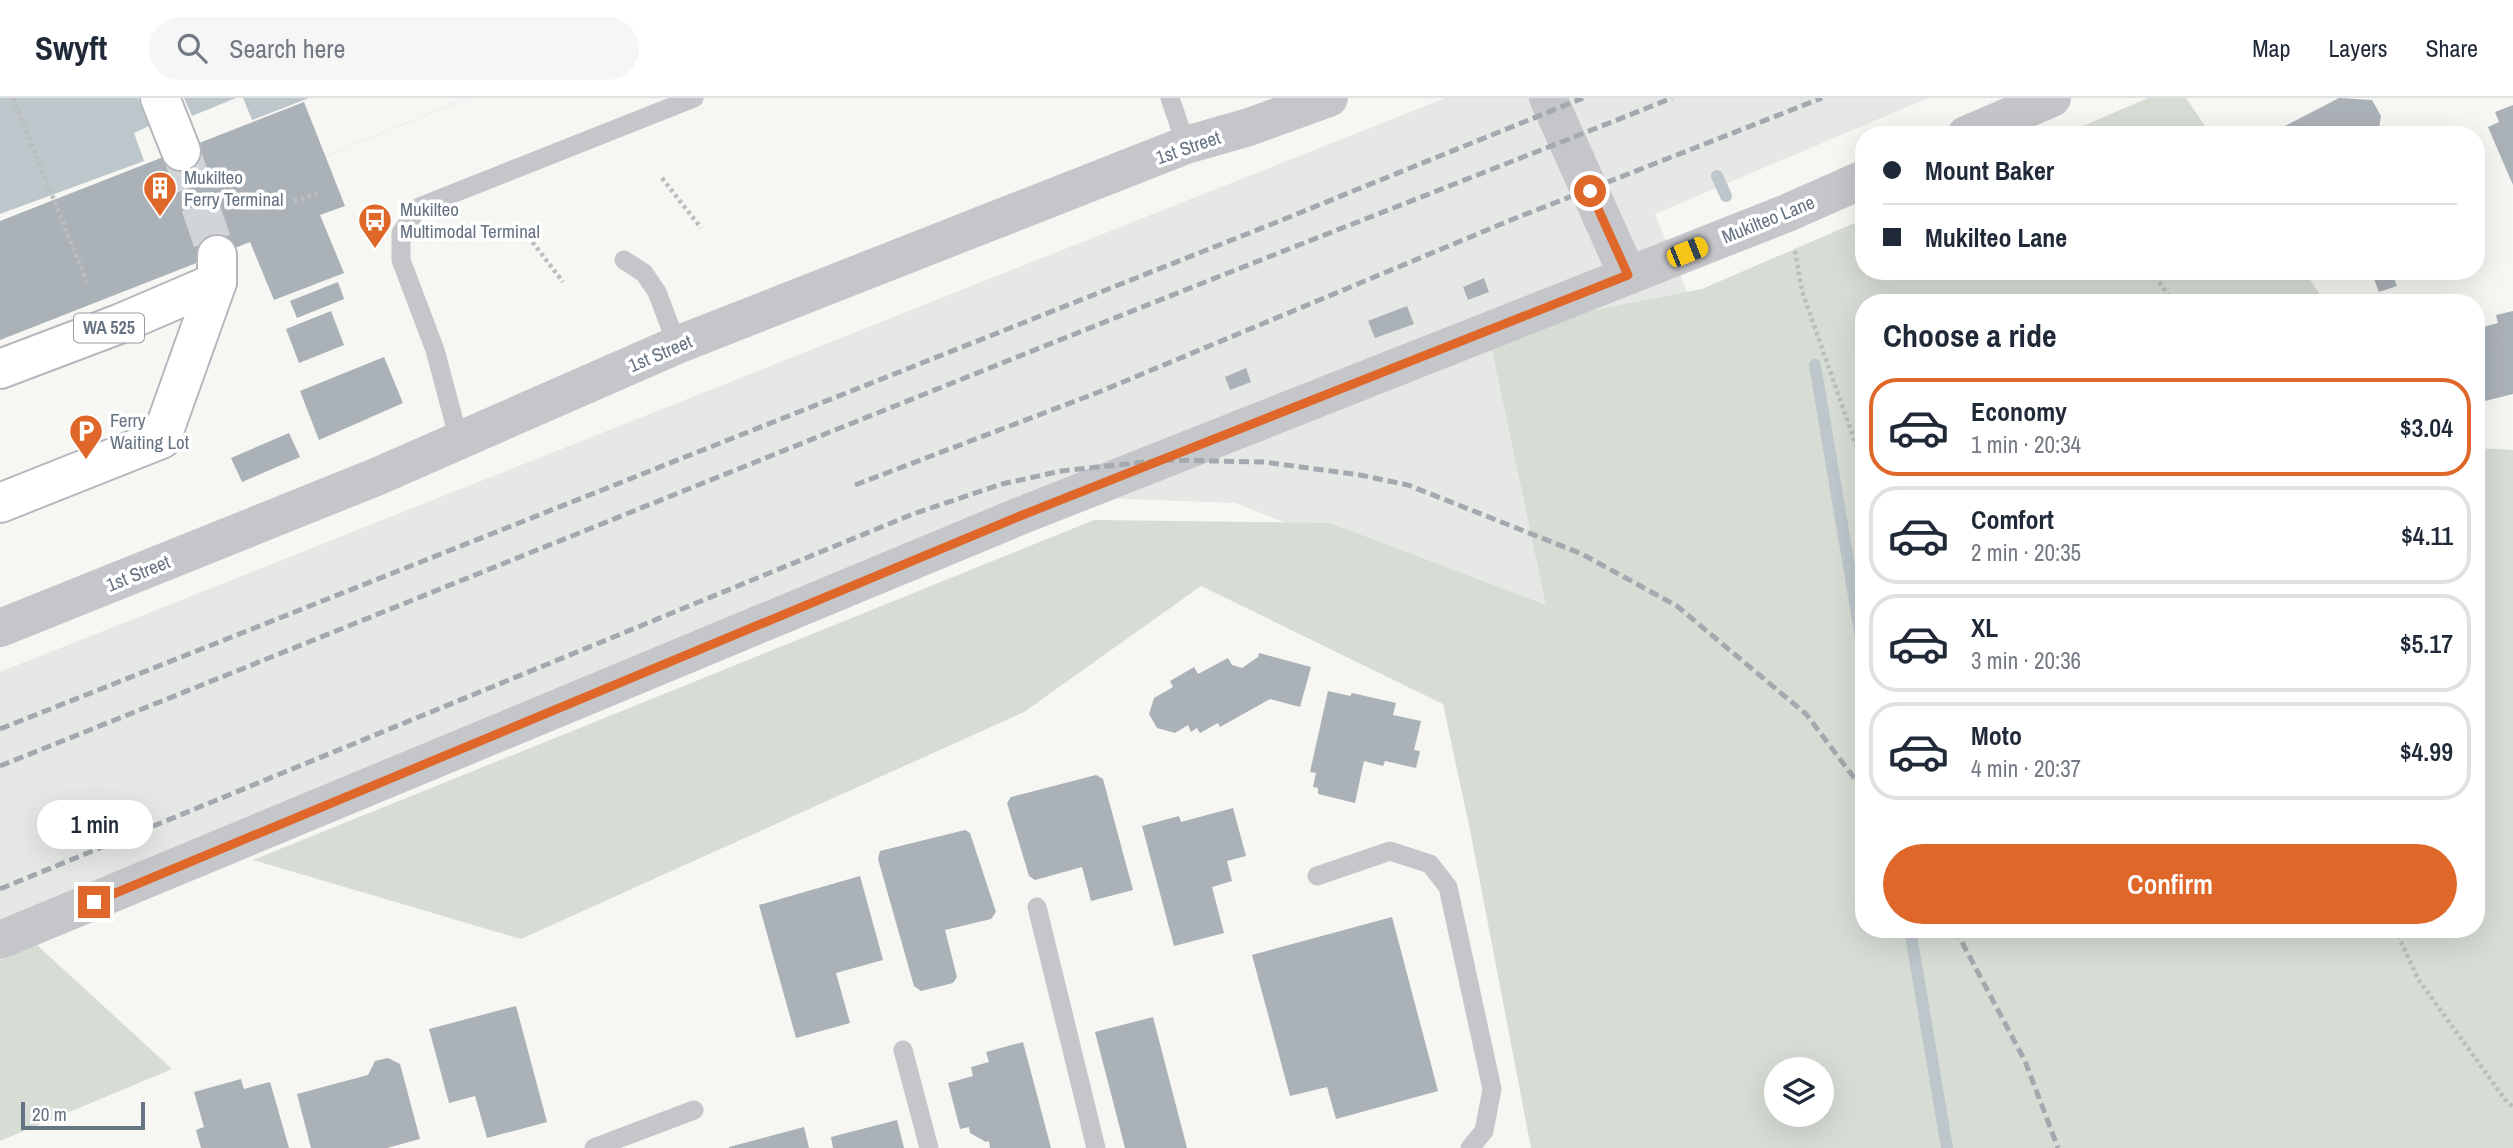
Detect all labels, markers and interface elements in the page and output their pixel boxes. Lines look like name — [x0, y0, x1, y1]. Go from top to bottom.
search box — [149, 17, 639, 80]
text: Swyft — [35, 26, 107, 70]
icon: search — [173, 29, 211, 67]
text: Search here — [229, 31, 345, 66]
text: Map — [2252, 32, 2290, 64]
text: Layers — [2328, 32, 2387, 64]
text: Share — [2425, 32, 2478, 64]
street label: 1st Street — [1152, 124, 1224, 170]
text: Mount Baker — [1925, 153, 2054, 188]
place label: Mukilteo Ferry Terminal — [184, 164, 283, 212]
building icon: Mukilteo Ferry Terminal — [141, 169, 179, 218]
route start — [1574, 175, 1606, 207]
street label: Mukilteo Lane — [1718, 189, 1818, 249]
place label: Mukilteo Multimodal Terminal — [400, 196, 540, 244]
bus stop icon: Mukilteo Multimodal Terminal — [356, 201, 394, 250]
text: Mukilteo Lane — [1925, 220, 2067, 255]
car — [1664, 234, 1711, 270]
road number: WA 525 — [74, 313, 144, 342]
text: Choose a ride — [1883, 314, 2057, 357]
street label: 1st Street — [624, 328, 696, 378]
text: Economy — [1971, 394, 2067, 429]
icon: car — [1887, 396, 1950, 459]
place label: Ferry Waiting Lot — [110, 407, 190, 455]
text: $3.04 — [2400, 410, 2453, 445]
parking icon: Ferry Waiting Lot — [67, 412, 105, 461]
text: 1 min · 20:34 — [1971, 429, 2081, 460]
text: Comfort — [1971, 502, 2054, 537]
icon: car — [1887, 504, 1950, 567]
text: $4.11 — [2401, 518, 2453, 553]
text: 2 min · 20:35 — [1971, 537, 2081, 568]
street label: 1st Street — [102, 548, 174, 598]
text: XL — [1971, 610, 1998, 645]
icon: car — [1887, 612, 1950, 675]
text: $5.17 — [2400, 626, 2453, 661]
text: 3 min · 20:36 — [1971, 645, 2081, 676]
text: Moto — [1971, 718, 2022, 753]
icon: car — [1887, 720, 1950, 783]
text: $4.99 — [2400, 734, 2453, 769]
text: 4 min · 20:37 — [1971, 753, 2081, 784]
callout: 1 min — [36, 800, 152, 850]
text: 1 min — [71, 809, 119, 840]
button: Confirm — [1883, 844, 2457, 924]
route end — [78, 886, 110, 918]
map controls — [1764, 1057, 1834, 1127]
button: layers — [1764, 1057, 1834, 1127]
scale bar — [21, 1099, 145, 1131]
text: 20 m — [32, 1101, 67, 1127]

